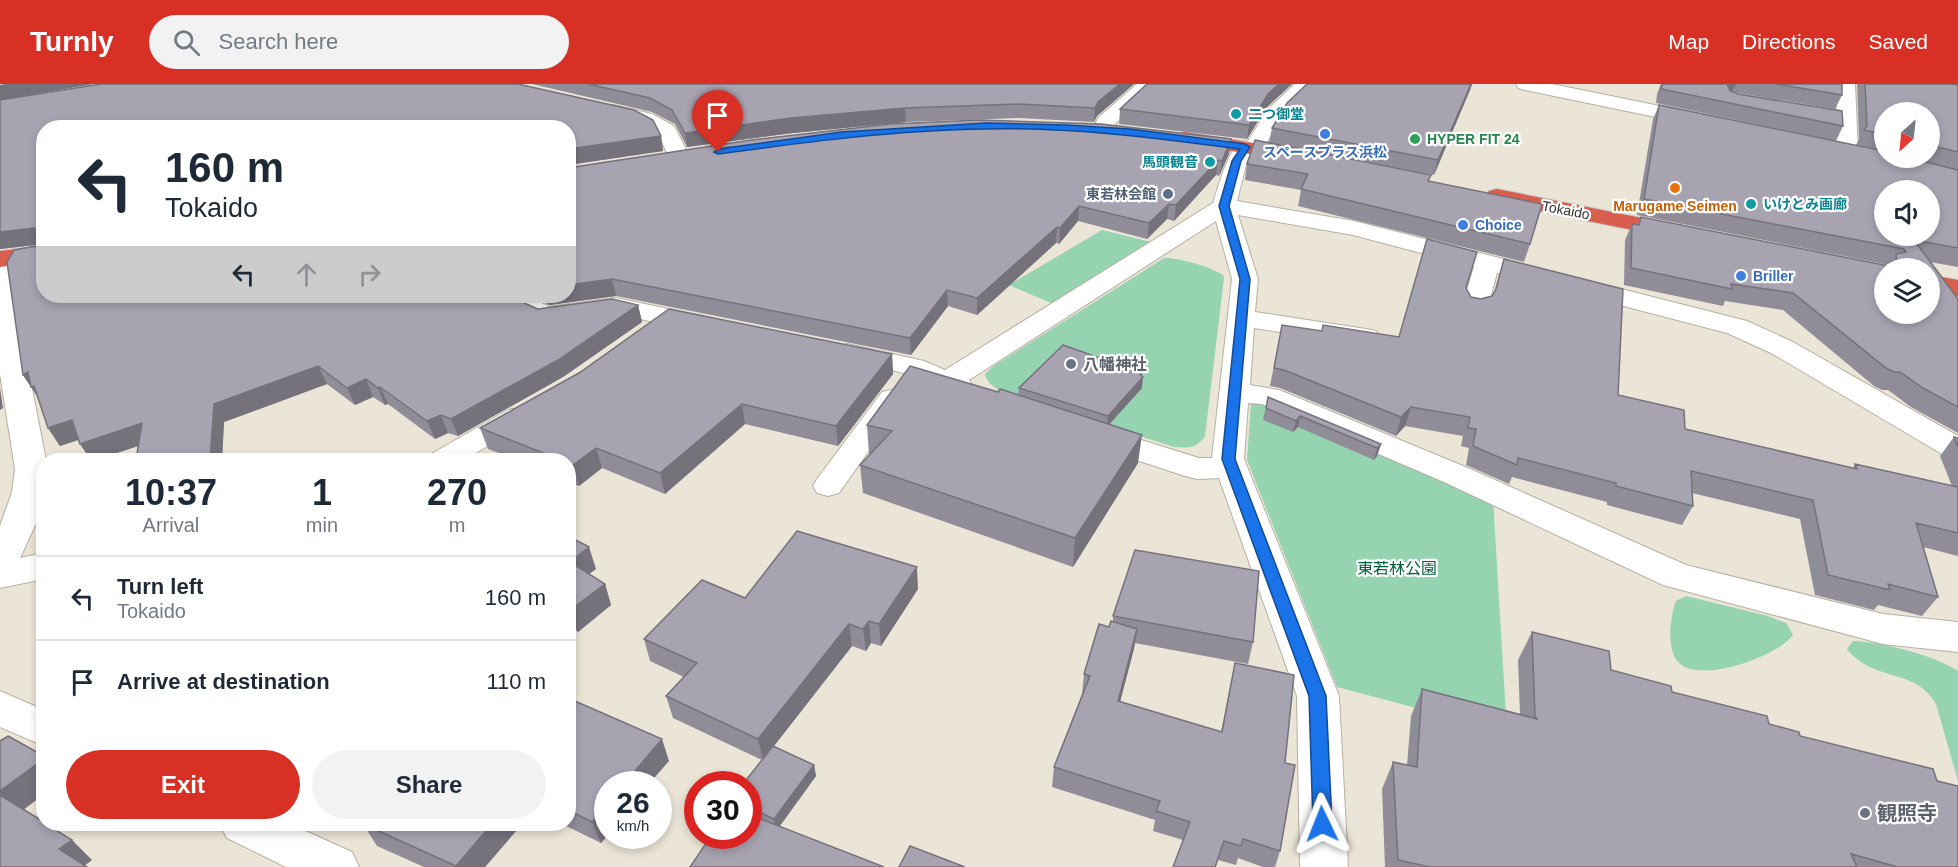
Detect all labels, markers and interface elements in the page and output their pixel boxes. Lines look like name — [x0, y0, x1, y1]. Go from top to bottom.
search box — [149, 15, 569, 69]
text: Turnly — [30, 26, 113, 57]
icon: search — [170, 26, 203, 59]
text: Search here — [218, 29, 338, 54]
text: Map — [1668, 30, 1709, 53]
text: Directions — [1742, 30, 1835, 53]
text: Saved — [1868, 30, 1928, 53]
pin — [692, 90, 743, 152]
icon: arrive — [701, 99, 734, 132]
north arrow — [1874, 102, 1940, 168]
map controls — [1874, 102, 1940, 324]
place label: 二つ御堂 — [1248, 106, 1304, 122]
marker: 二つ御堂 — [1229, 107, 1243, 121]
marker: スペースプラス浜松 — [1318, 127, 1332, 141]
place label: HYPER FIT 24 — [1427, 131, 1520, 147]
marker: HYPER FIT 24 — [1408, 132, 1422, 146]
icon: left — [66, 144, 144, 222]
text: 160 m — [165, 144, 284, 191]
place label: スペースプラス浜松 — [1263, 144, 1387, 160]
place label: 馬頭観音 — [1142, 154, 1198, 170]
marker: 馬頭観音 — [1203, 155, 1217, 169]
button: sound — [1874, 180, 1940, 246]
marker: Marugame Seimen — [1668, 181, 1682, 195]
place label: 東若林会館 — [1086, 186, 1156, 202]
marker: 東若林会館 — [1161, 187, 1175, 201]
text: Tokaido — [165, 193, 258, 223]
place label: いけとみ画廊 — [1763, 196, 1847, 212]
marker: いけとみ画廊 — [1744, 197, 1758, 211]
street label: Tokaido — [1541, 198, 1591, 222]
place label: Marugame Seimen — [1613, 198, 1737, 214]
place label: Choice — [1475, 217, 1522, 233]
marker: Choice — [1456, 218, 1470, 232]
icon: left — [227, 258, 260, 291]
icon: ahead — [290, 258, 323, 291]
icon: right — [353, 258, 386, 291]
button: layers — [1874, 258, 1940, 324]
place label: Briller — [1753, 268, 1794, 284]
marker: Briller — [1734, 269, 1748, 283]
place label: 八幡神社 — [1083, 355, 1147, 373]
marker: 八幡神社 — [1064, 357, 1078, 371]
text: 10:37 — [125, 472, 217, 513]
text: 1 — [312, 472, 332, 513]
text: 270 — [427, 472, 487, 513]
text: Arrival — [143, 514, 199, 536]
text: min — [306, 514, 338, 536]
text: m — [449, 514, 465, 536]
park label: 東若林公園 — [1357, 560, 1437, 577]
text: Turn left — [117, 574, 203, 599]
icon: left — [66, 582, 99, 615]
text: 160 m — [485, 585, 546, 610]
text: Tokaido — [117, 600, 186, 622]
icon: arrive — [66, 666, 99, 699]
text: Arrive at destination — [117, 669, 330, 694]
text: 110 m — [486, 669, 546, 694]
button: Exit — [66, 750, 300, 819]
button: Share — [312, 750, 546, 819]
speed limit sign: 30 — [684, 771, 762, 849]
text: 26 — [616, 786, 650, 819]
position arrow — [1290, 792, 1354, 856]
place label: 観照寺 — [1877, 802, 1937, 824]
marker: 観照寺 — [1858, 806, 1872, 820]
text: km/h — [617, 817, 649, 834]

